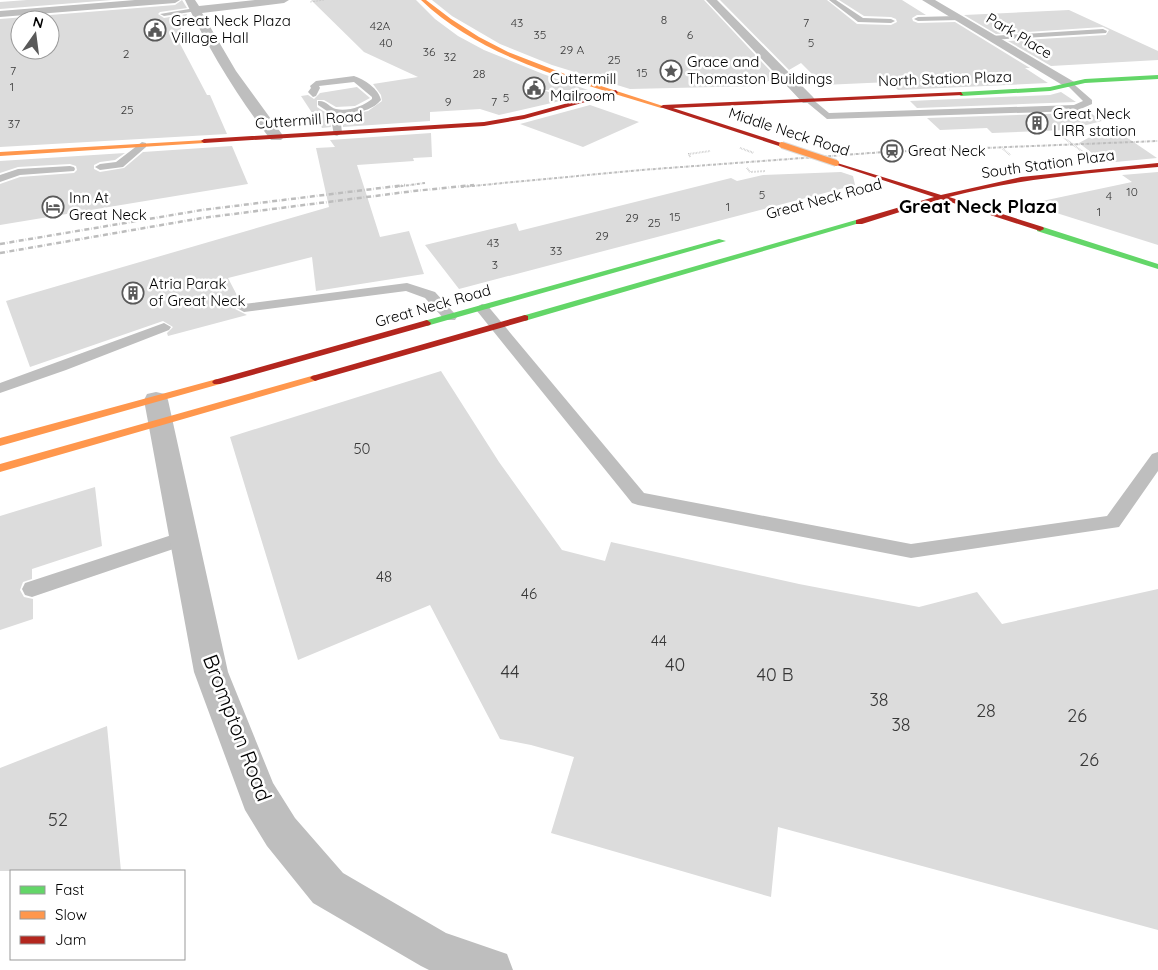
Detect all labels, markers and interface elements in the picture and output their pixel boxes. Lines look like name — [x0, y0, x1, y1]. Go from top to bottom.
street label: Park Place — [983, 8, 1056, 63]
north arrow — [10, 10, 60, 60]
place label: Great Neck Plaza Village Hall — [171, 11, 291, 47]
text: N — [31, 12, 45, 32]
house number: 8 — [661, 12, 667, 27]
house number: 43 — [511, 15, 523, 30]
house number: 7 — [803, 15, 809, 30]
public building icon: Great Neck Plaza Village Hall — [143, 18, 167, 42]
house number: 42A — [370, 18, 391, 33]
house number: 35 — [534, 27, 546, 42]
house number: 6 — [687, 27, 694, 42]
house number: 40 — [379, 35, 393, 50]
house number: 5 — [808, 35, 814, 50]
house number: 29 A — [560, 42, 584, 57]
house number: 36 — [423, 44, 436, 59]
house number: 2 — [123, 46, 130, 61]
house number: 32 — [444, 49, 457, 64]
house number: 25 — [607, 52, 621, 67]
place label: Grace and Thomaston Buildings — [687, 52, 832, 88]
place icon: Grace and Thomaston Buildings — [659, 59, 683, 83]
house number: 7 — [10, 63, 16, 78]
house number: 15 — [637, 65, 647, 80]
house number: 28 — [472, 66, 486, 81]
street label: North Station Plaza — [878, 67, 1012, 90]
place label: Cuttermill Mailroom — [550, 69, 616, 105]
public building icon: Cuttermill Mailroom — [522, 76, 546, 100]
house number: 1 — [10, 79, 14, 94]
house number: 5 — [503, 90, 509, 105]
house number: 9 — [445, 94, 452, 109]
house number: 7 — [491, 94, 497, 109]
house number: 25 — [120, 102, 134, 117]
street label: Middle Neck Road — [726, 103, 852, 160]
place label: Great Neck LIRR station — [1053, 104, 1136, 140]
street label: Cuttermill Road — [255, 106, 363, 133]
building icon: Great Neck LIRR station — [1025, 111, 1049, 135]
house number: 37 — [8, 116, 20, 131]
station icon: Great Neck — [880, 139, 904, 163]
place label: Great Neck — [908, 141, 986, 160]
street label: South Station Plaza — [980, 145, 1116, 182]
street label: Great Neck Road — [764, 174, 884, 223]
house number: 10 — [1126, 184, 1138, 199]
house number: 5 — [759, 187, 765, 202]
place label: Inn At Great Neck — [69, 188, 147, 224]
house number: 4 — [1106, 188, 1112, 203]
district label: Great Neck Plaza — [899, 194, 1057, 218]
hotel icon: Inn At Great Neck — [41, 195, 65, 219]
house number: 1 — [726, 199, 730, 214]
house number: 1 — [1097, 204, 1101, 219]
house number: 15 — [670, 209, 680, 224]
house number: 29 — [625, 210, 639, 225]
house number: 25 — [647, 215, 661, 230]
house number: 29 — [595, 228, 609, 243]
house number: 43 — [487, 235, 499, 250]
house number: 33 — [550, 243, 562, 258]
house number: 3 — [492, 257, 498, 272]
place label: Atria Parak of Great Neck — [149, 274, 245, 310]
street label: Great Neck Road — [373, 280, 493, 331]
building icon: Atria Parak of Great Neck — [121, 281, 145, 305]
house number: 50 — [353, 439, 371, 458]
house number: 48 — [376, 567, 392, 586]
house number: 46 — [521, 584, 537, 603]
house number: 44 — [651, 631, 667, 650]
street label: Brompton Road — [198, 650, 278, 805]
house number: 40 — [665, 653, 685, 676]
house number: 44 — [501, 660, 519, 683]
house number: 40 B — [757, 663, 793, 686]
house number: 38 — [869, 688, 889, 711]
house number: 28 — [976, 699, 996, 722]
house number: 26 — [1067, 704, 1087, 727]
house number: 38 — [891, 713, 911, 736]
house number: 26 — [1079, 748, 1099, 771]
house number: 52 — [48, 808, 68, 831]
legend — [10, 870, 185, 960]
text: Fast — [55, 880, 84, 899]
text: Slow — [55, 905, 87, 924]
text: Jam — [55, 930, 86, 949]

